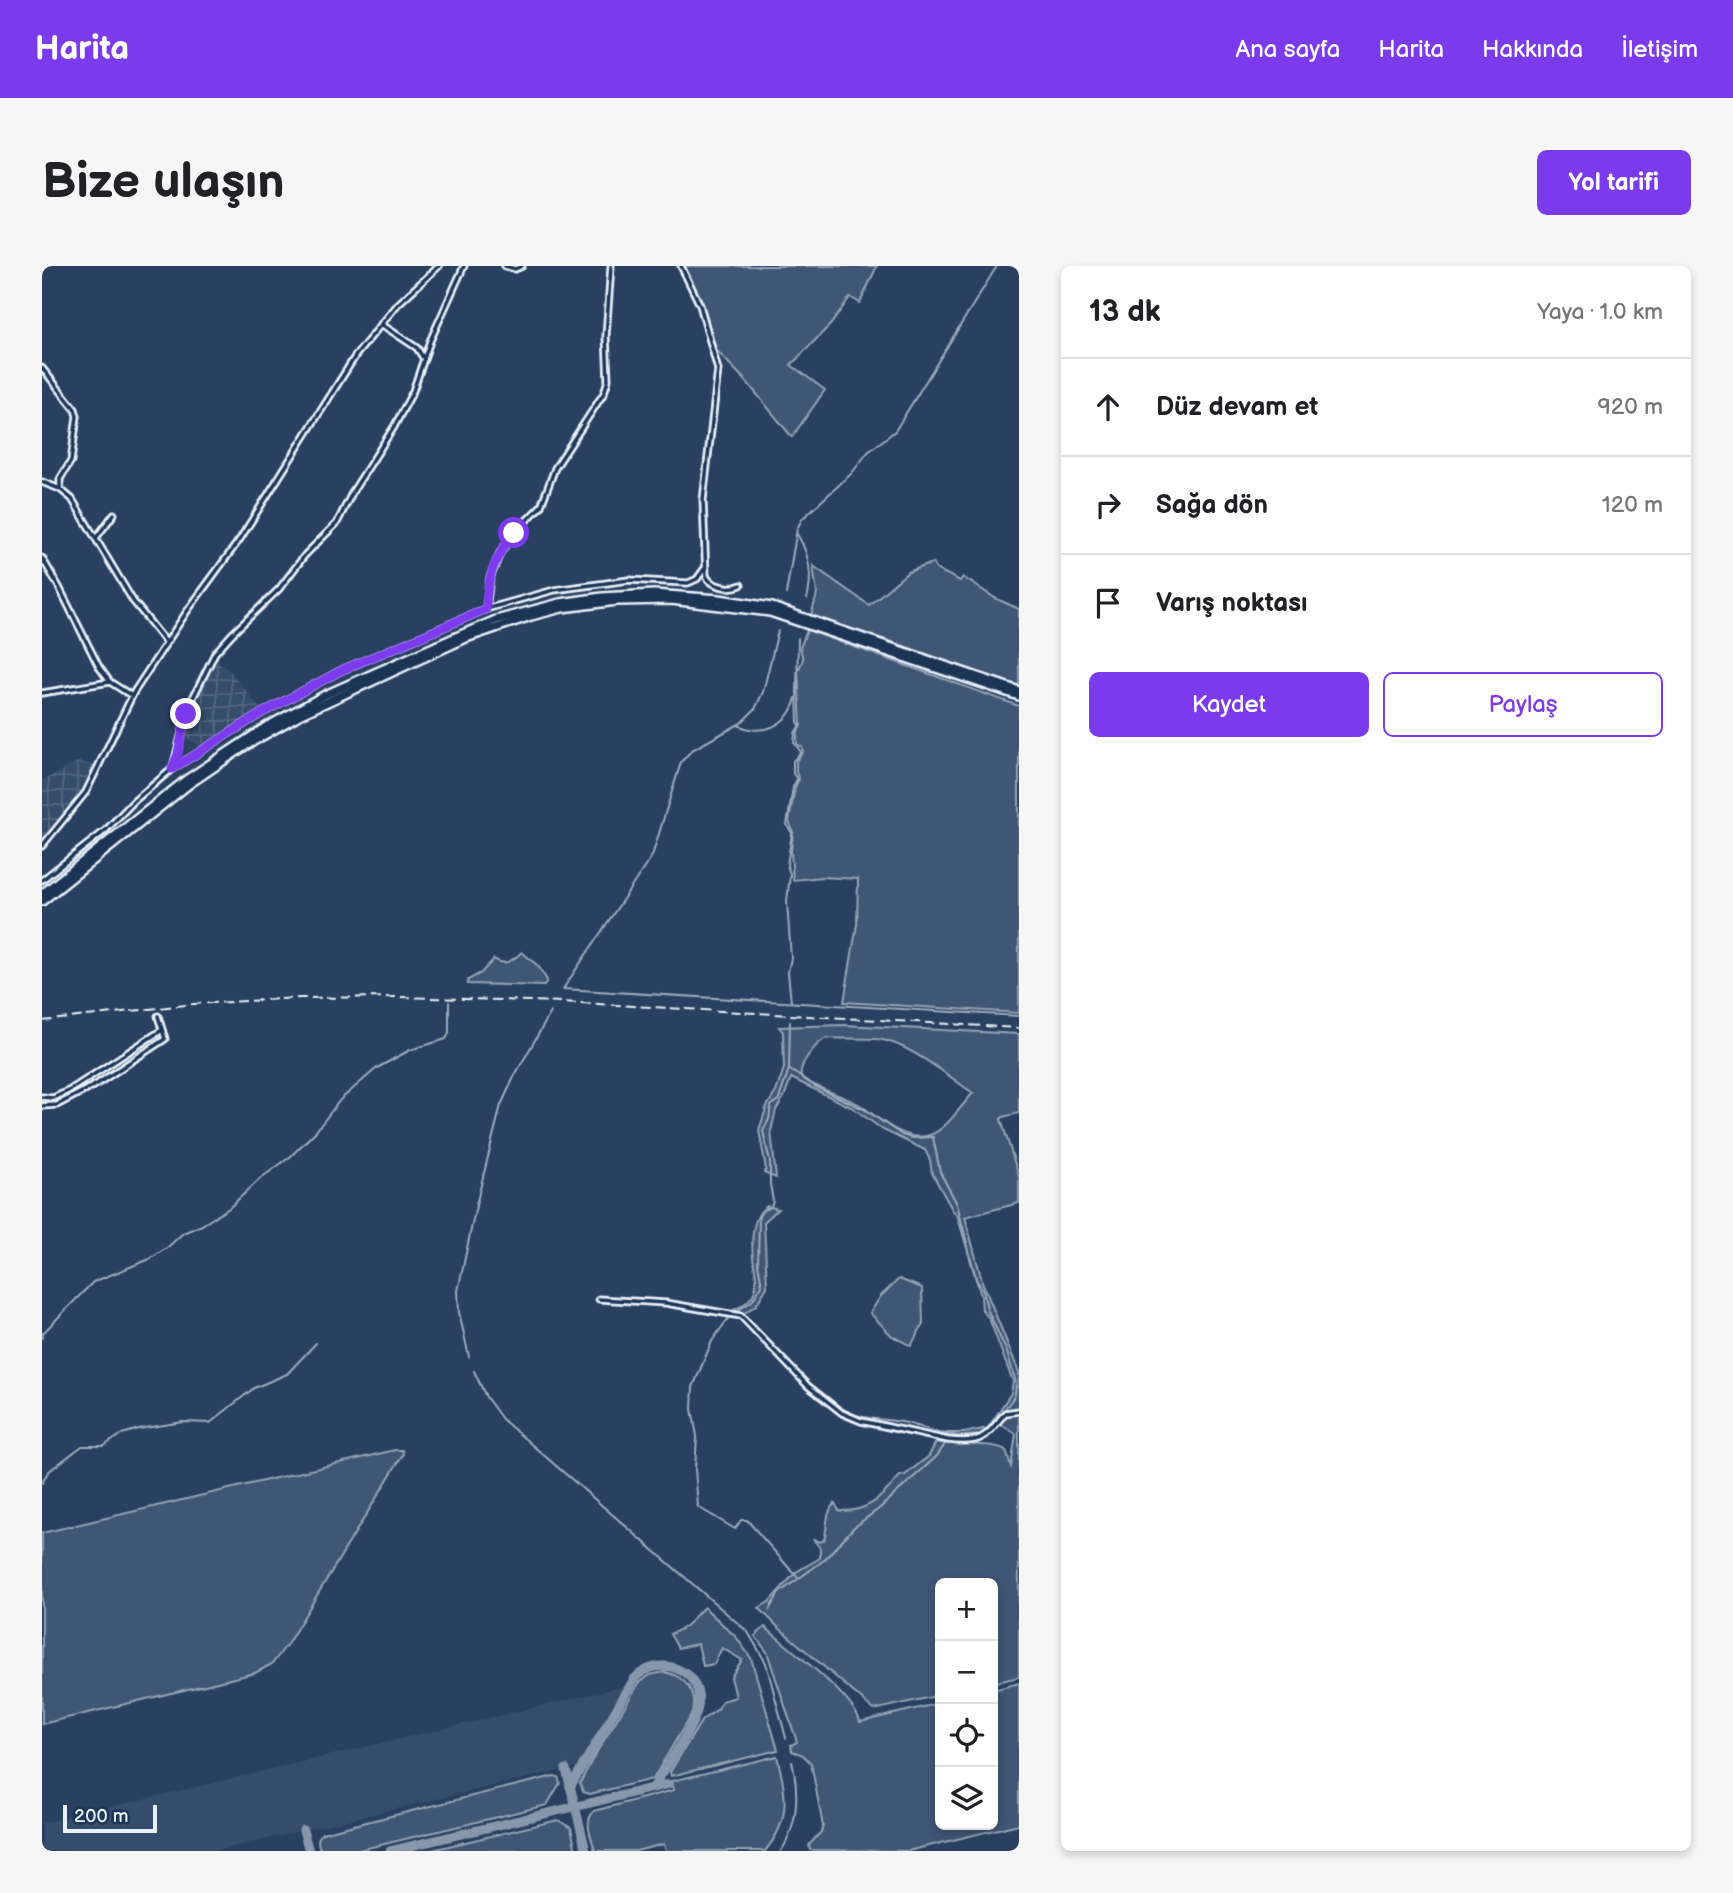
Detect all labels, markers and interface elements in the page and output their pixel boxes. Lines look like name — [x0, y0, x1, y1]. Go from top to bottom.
text: Harita — [35, 29, 129, 69]
text: Ana sayfa — [1236, 35, 1340, 64]
text: Harita — [1378, 35, 1444, 64]
text: Hakkında — [1482, 35, 1583, 64]
text: İletişim — [1621, 35, 1698, 64]
button: Yol tarifi — [1537, 150, 1691, 215]
text: Bize ulaşın — [42, 153, 285, 212]
text: 13 dk — [1089, 294, 1161, 330]
text: Yaya · 1.0 km — [1537, 298, 1663, 326]
icon: ahead — [1089, 388, 1127, 426]
text: Düz devam et — [1156, 392, 1318, 423]
text: 920 m — [1597, 393, 1663, 421]
icon: right — [1089, 486, 1127, 524]
text: Sağa dön — [1156, 490, 1268, 521]
text: 120 m — [1602, 491, 1663, 519]
route start — [498, 517, 529, 548]
icon: arrive — [1089, 584, 1127, 622]
text: Varış noktası — [1156, 588, 1307, 619]
button: Kaydet — [1089, 672, 1369, 737]
button: Paylaş — [1383, 672, 1663, 737]
route end — [170, 698, 201, 729]
map controls — [935, 1578, 998, 1830]
button: + — [935, 1578, 998, 1641]
button: − — [935, 1641, 998, 1704]
button: locate — [935, 1704, 998, 1767]
button: layers — [935, 1767, 998, 1830]
scale bar — [63, 1802, 158, 1834]
text: 200 m — [74, 1805, 128, 1828]

